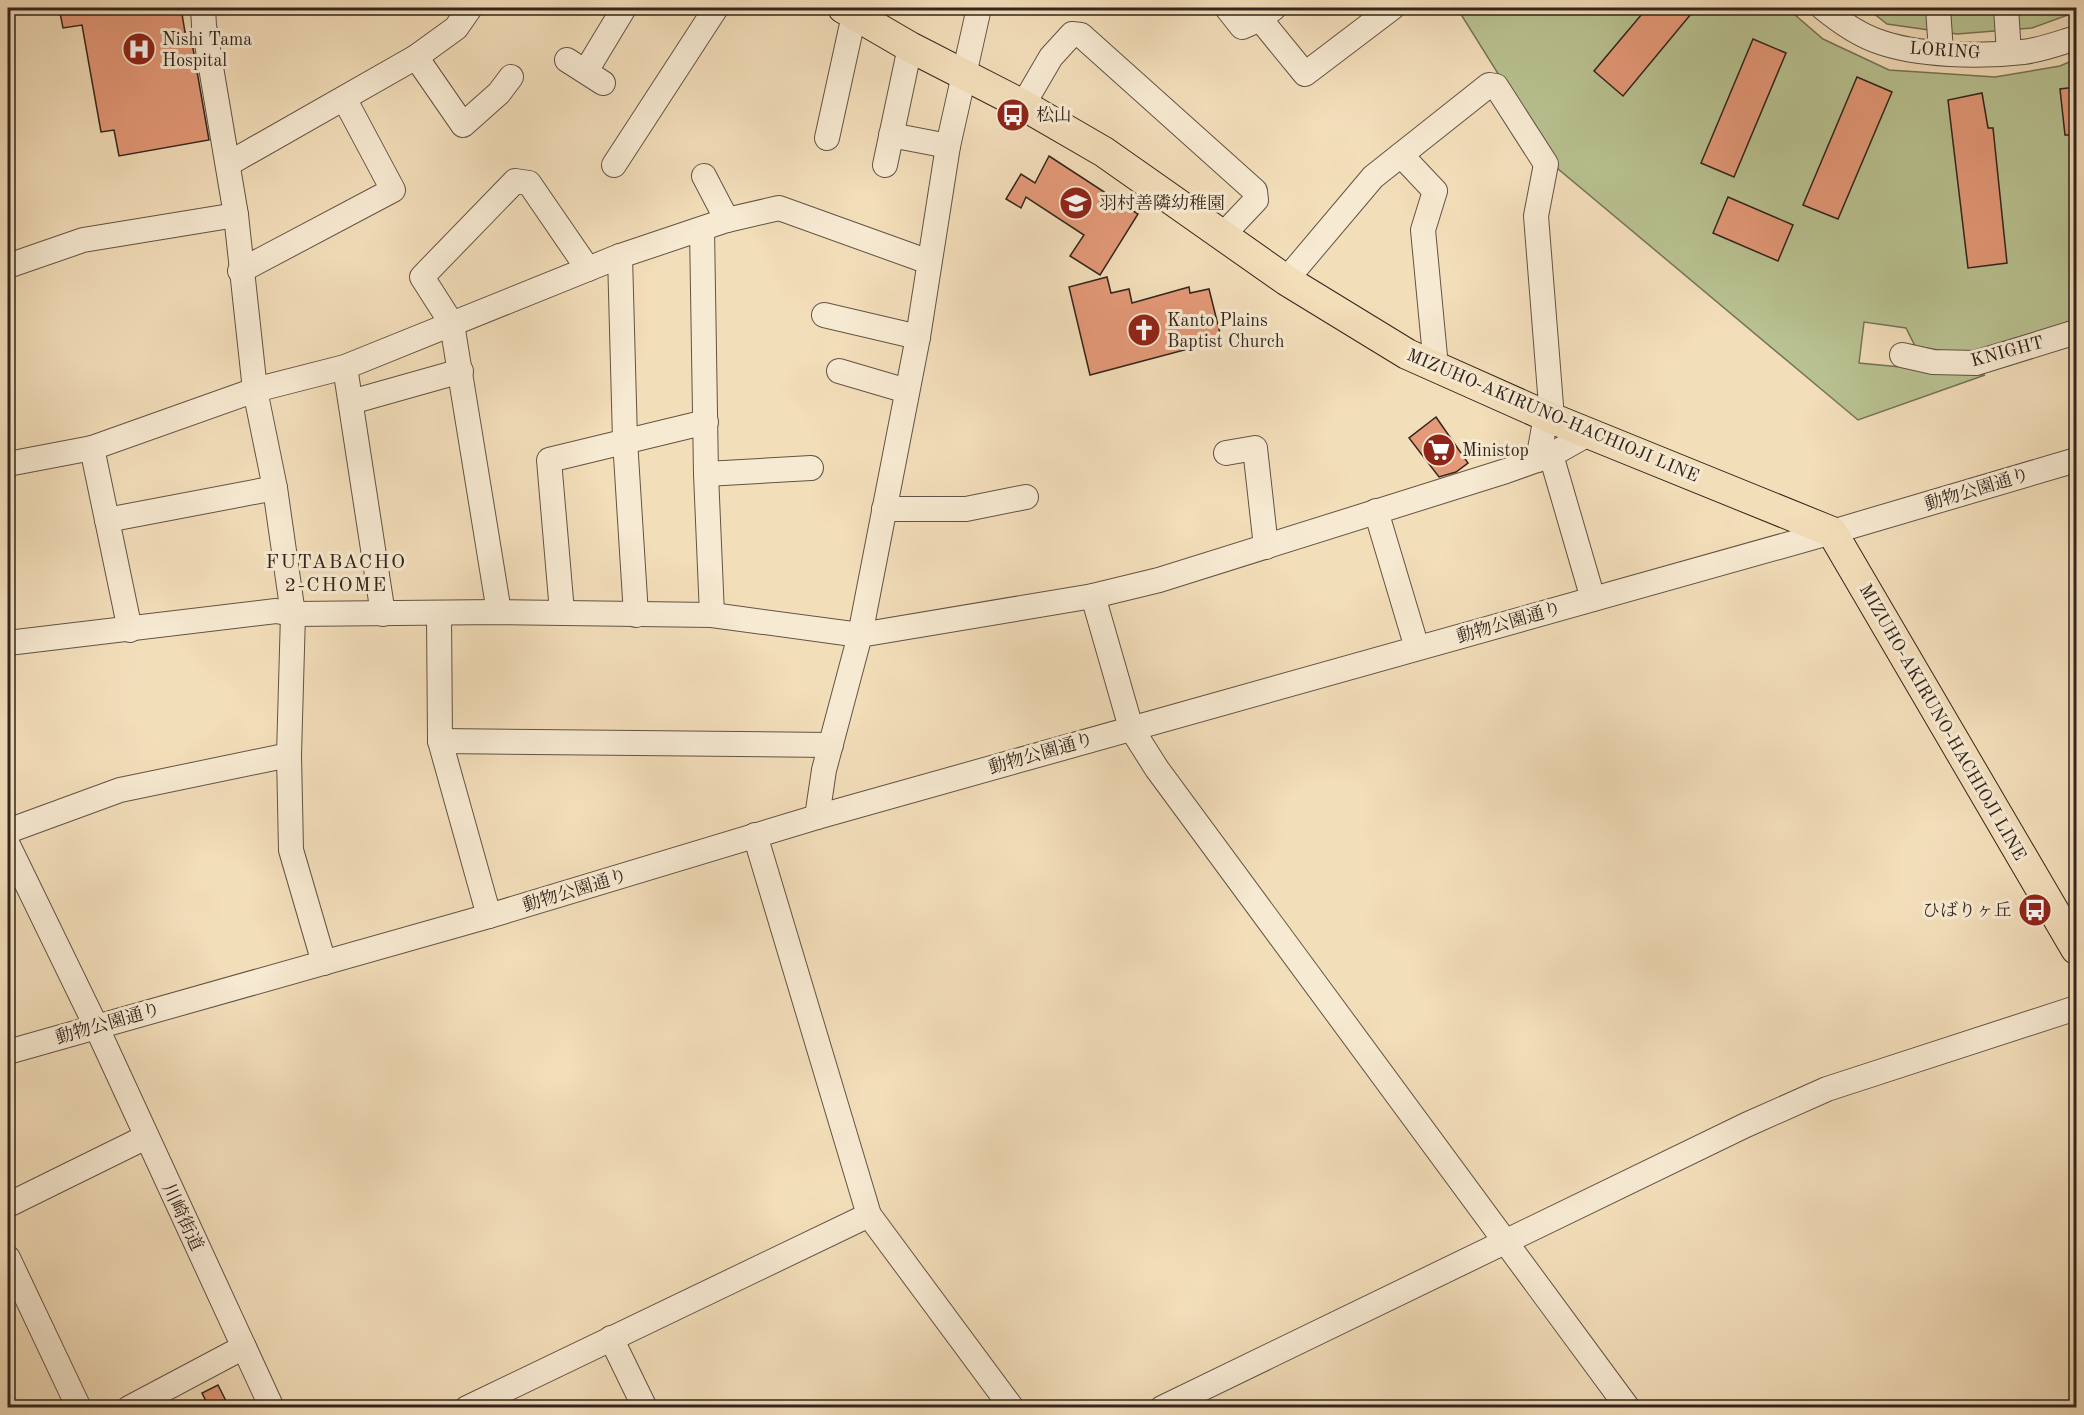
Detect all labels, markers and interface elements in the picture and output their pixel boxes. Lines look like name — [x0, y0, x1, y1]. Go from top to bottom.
hospital icon: Nishi Tama Hospital — [121, 31, 157, 67]
place label: Nishi Tama Hospital — [162, 31, 252, 70]
street label: LORING — [1909, 40, 1981, 62]
bus stop icon: 松山 — [995, 97, 1031, 133]
place label: 松山 — [1036, 105, 1072, 125]
school or university icon: 羽村善隣幼稚園 — [1058, 185, 1094, 221]
place label: 羽村善隣幼稚園 — [1099, 193, 1225, 213]
church icon: Kanto Plains Baptist Church — [1126, 312, 1162, 348]
place label: Kanto Plains Baptist Church — [1167, 312, 1285, 351]
street label: KNIGHT — [1969, 334, 2046, 370]
street label: MIZUHO-AKIRUNO-HACHIOJI LINE — [1404, 346, 1701, 486]
supermarket icon: Ministop — [1421, 432, 1457, 468]
place label: Ministop — [1462, 442, 1529, 460]
street label: 動物公園通り — [1922, 464, 2032, 514]
district label: FUTABACHO 2-CHOME — [265, 553, 407, 596]
street label: MIZUHO-AKIRUNO-HACHIOJI LINE — [1855, 581, 2029, 864]
street label: 動物公園通り — [1454, 598, 1564, 646]
street label: 動物公園通り — [986, 729, 1096, 777]
street label: 動物公園通り — [520, 865, 630, 915]
bus stop icon: ひばりヶ丘 — [2017, 892, 2053, 928]
place label: ひばりヶ丘 — [1922, 901, 2012, 920]
street label: 動物公園通り — [53, 999, 163, 1047]
street label: 川崎街道 — [159, 1180, 207, 1254]

